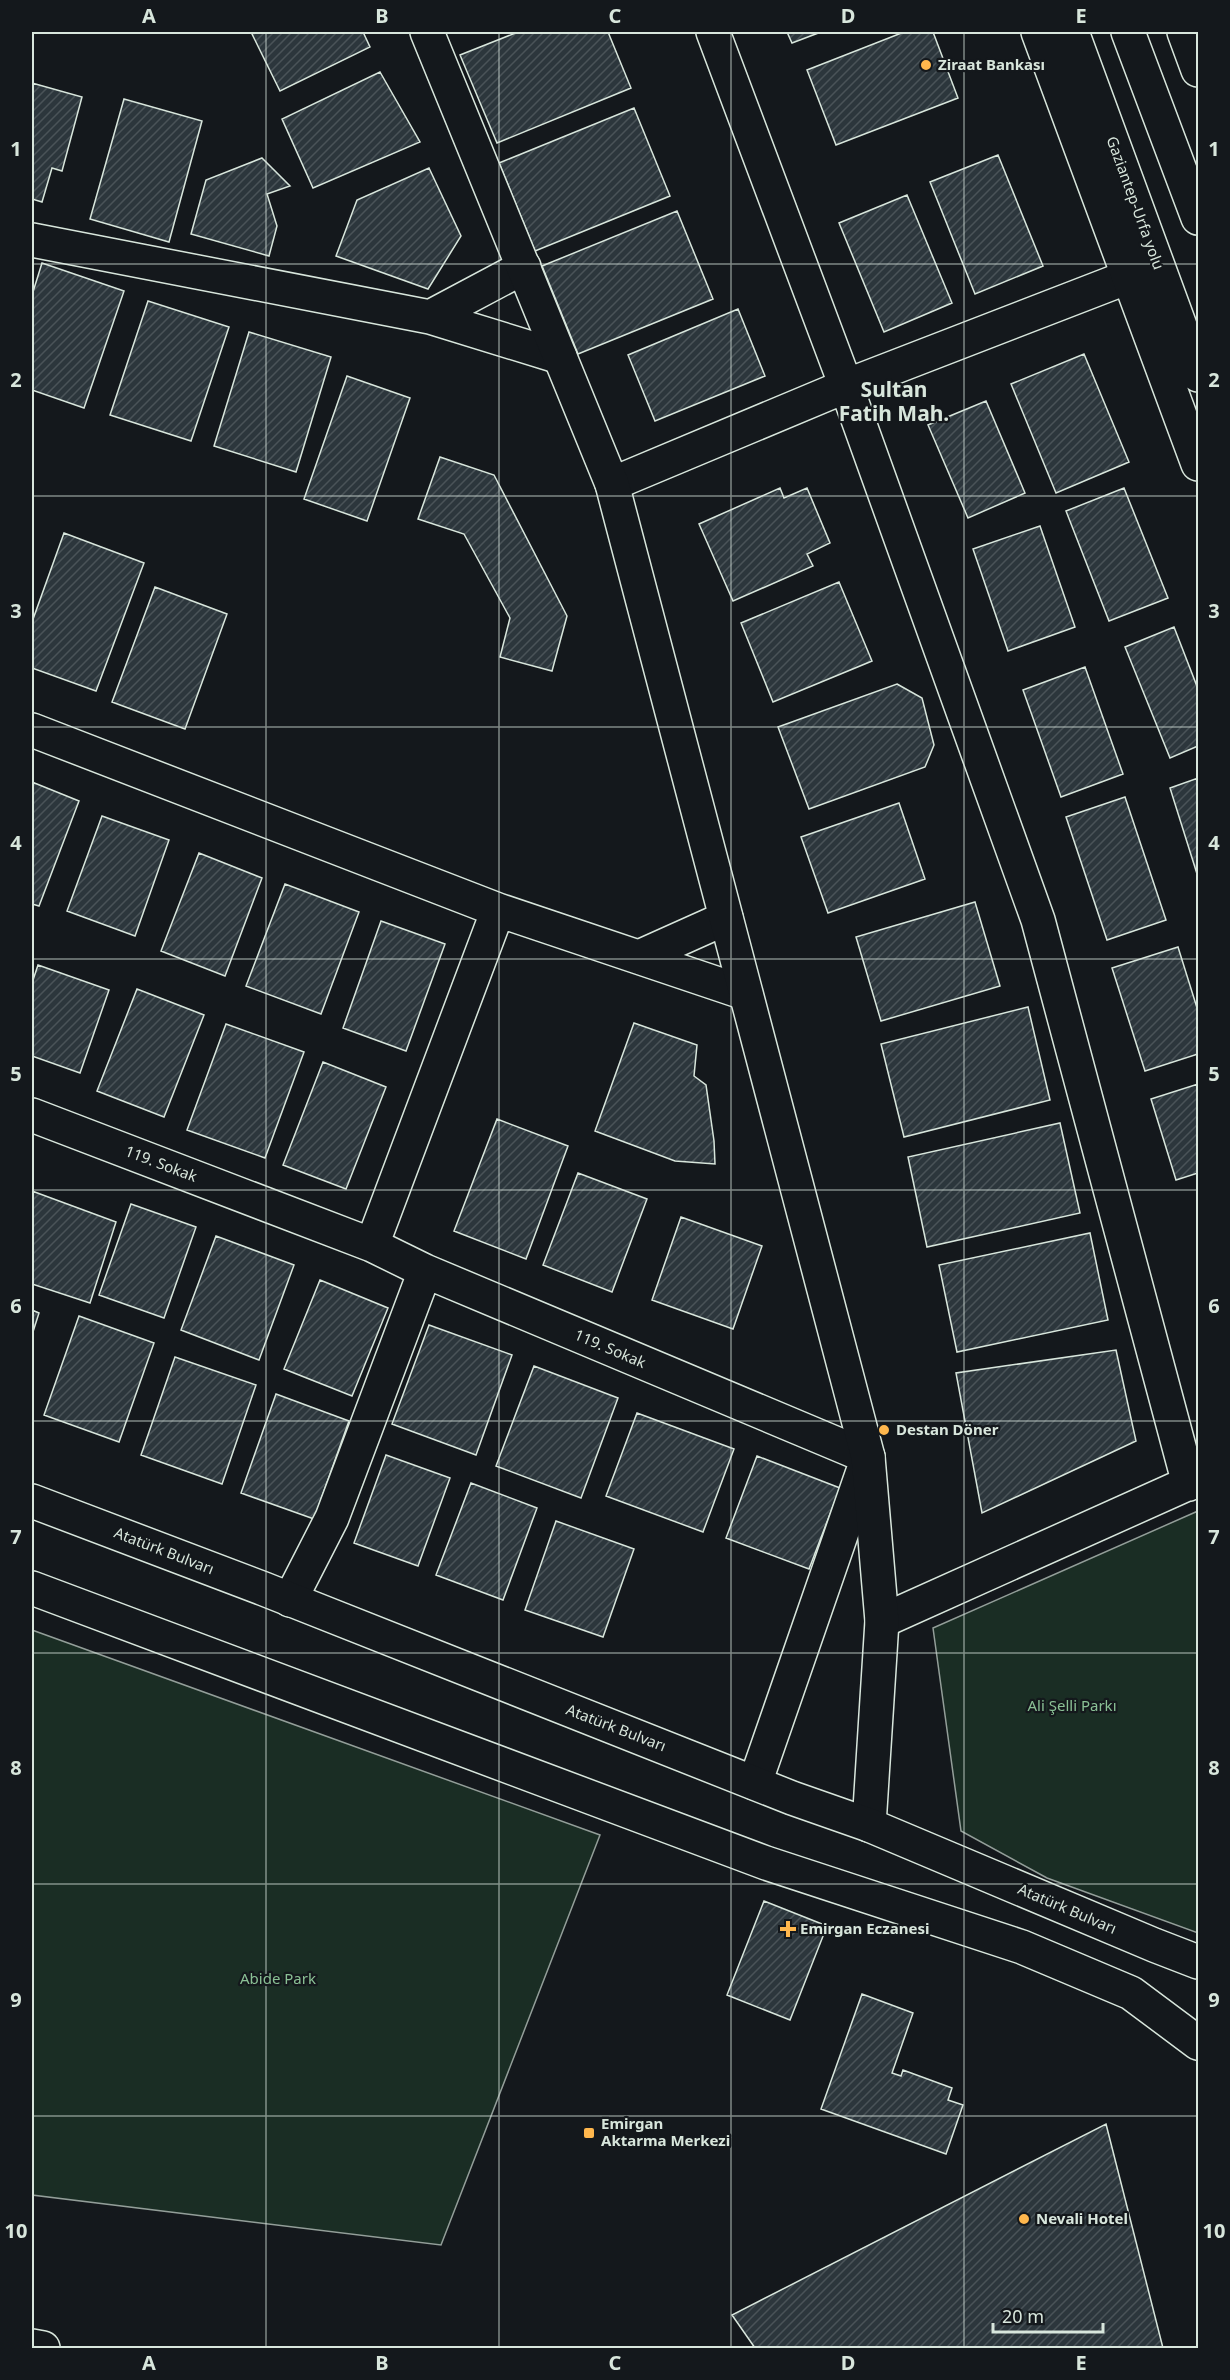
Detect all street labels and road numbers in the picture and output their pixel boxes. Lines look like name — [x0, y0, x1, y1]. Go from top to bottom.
street label: Gaziantep-Urfa yolu — [1103, 133, 1169, 272]
street label: 119. Sokak — [123, 1140, 200, 1186]
street label: 119. Sokak — [572, 1324, 649, 1372]
street label: Atatürk Bulvarı — [112, 1522, 217, 1578]
street label: Atatürk Bulvarı — [564, 1699, 669, 1755]
street label: Atatürk Bulvarı — [1015, 1878, 1120, 1938]

